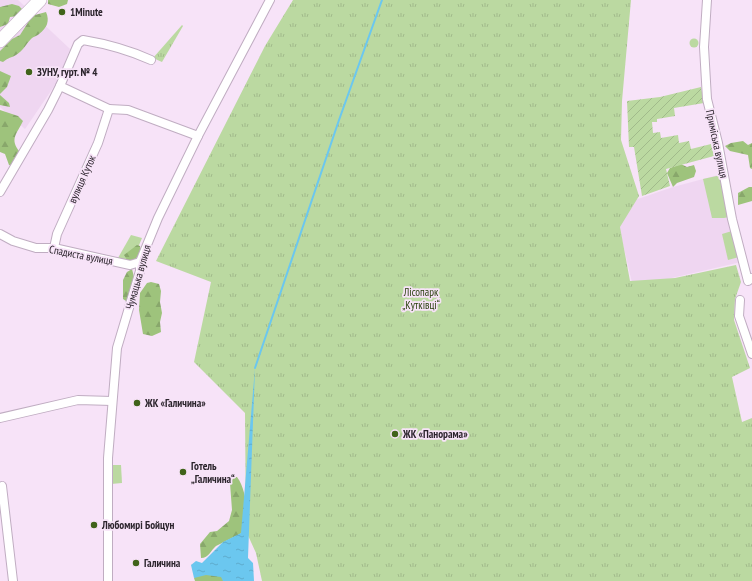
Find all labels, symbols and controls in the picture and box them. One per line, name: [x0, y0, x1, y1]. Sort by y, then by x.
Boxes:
place label: 1Minute: [70, 5, 103, 19]
marker: 1Minute: [57, 7, 67, 17]
place label: ЗУНУ, гурт. № 4: [37, 65, 98, 79]
marker: ЗУНУ, гурт. № 4: [24, 67, 34, 77]
street label: Приміська вулиця: [703, 109, 731, 179]
street label: вулиця Куток: [65, 152, 99, 205]
street label: Спадиста вулиця: [48, 242, 114, 268]
street label: Чумацька вулиця: [122, 243, 154, 311]
park label: Лісопарк „Кутківці“: [402, 285, 440, 312]
place label: ЖК «Галичина»: [144, 396, 206, 410]
marker: ЖК «Галичина»: [132, 398, 142, 408]
place label: ЖК «Панорама»: [402, 427, 468, 441]
marker: ЖК «Панорама»: [390, 429, 400, 439]
place label: Готель „Галичина“: [191, 459, 235, 486]
marker: Готель „Галичина“: [178, 467, 188, 477]
place label: Любомирі Бойцун: [101, 518, 174, 532]
marker: Любомирі Бойцун: [89, 520, 99, 530]
place label: Галичина: [144, 556, 181, 570]
marker: Галичина: [131, 558, 141, 568]

